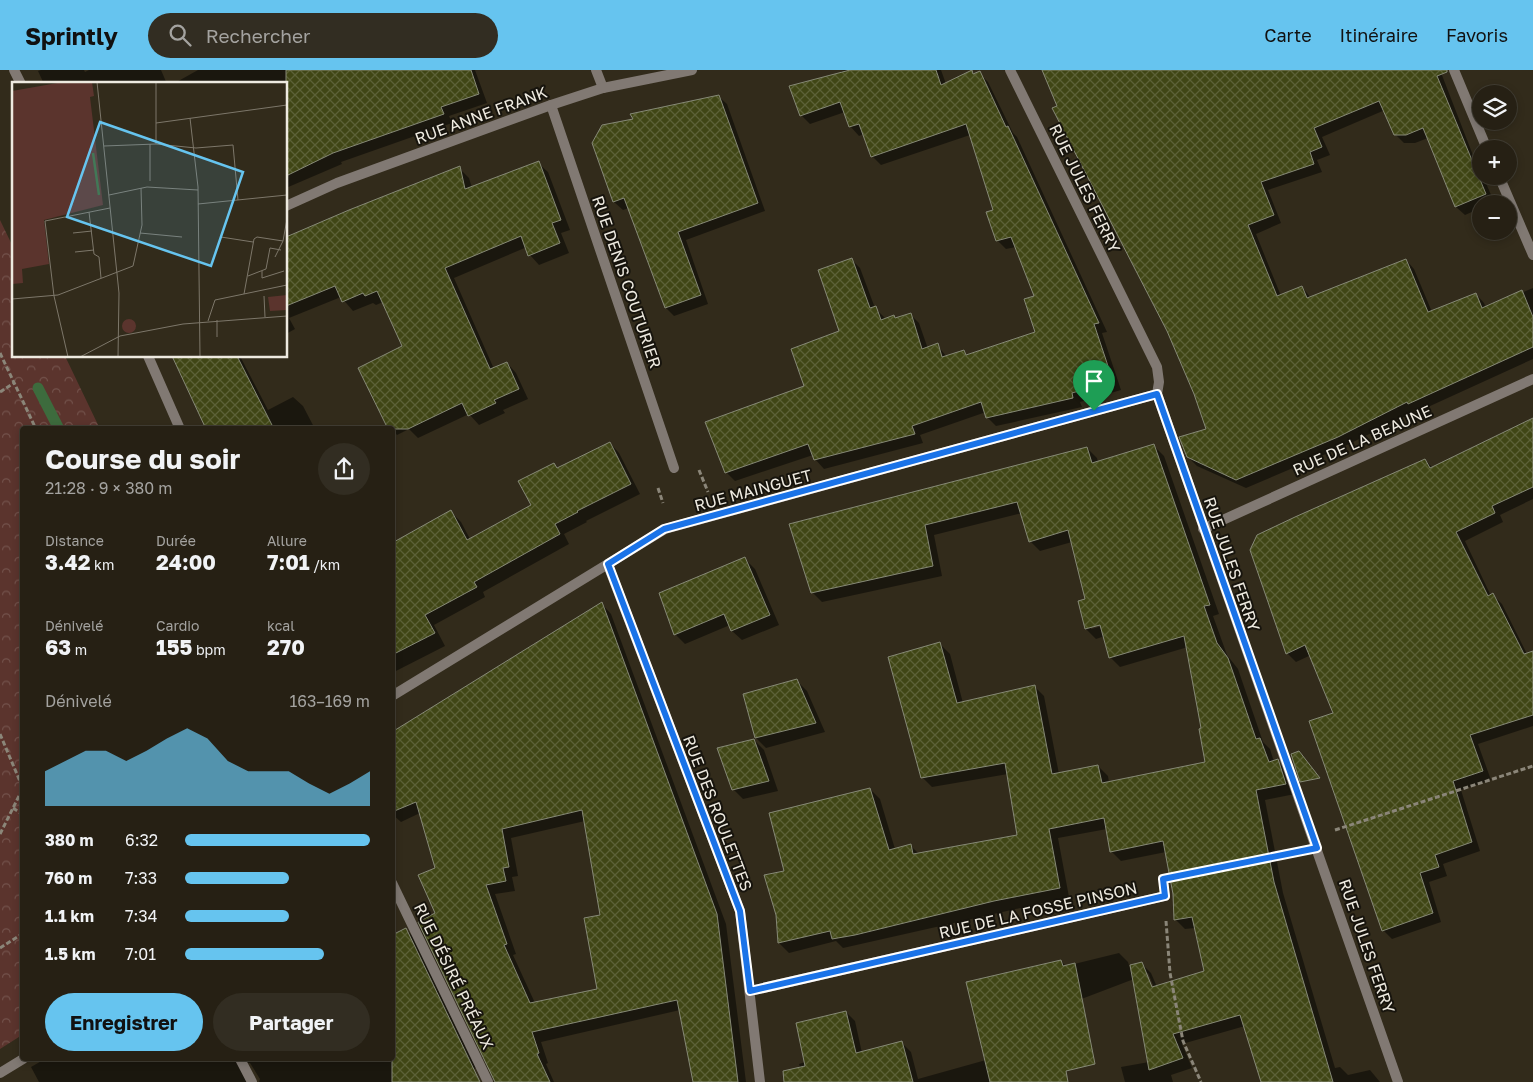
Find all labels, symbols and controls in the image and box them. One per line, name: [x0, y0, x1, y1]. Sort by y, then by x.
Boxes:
search box: [148, 13, 498, 58]
text: Sprintly: [25, 21, 118, 50]
icon: search: [166, 21, 194, 49]
text: Rechercher: [206, 24, 310, 47]
text: Carte: [1264, 24, 1312, 46]
text: Itinéraire: [1340, 24, 1418, 46]
text: Favoris: [1446, 24, 1508, 46]
inset map: [12, 82, 288, 358]
street label: RUE ANNE FRANK: [412, 82, 550, 148]
map controls: [1472, 85, 1517, 240]
button: layers: [1472, 85, 1517, 130]
street label: RUE JULES FERRY: [1045, 120, 1125, 256]
button: +: [1472, 140, 1517, 185]
street label: RUE DENIS COUTURIER: [588, 193, 666, 371]
button: −: [1472, 195, 1517, 240]
pin: [1073, 360, 1115, 411]
icon: arrive: [1080, 367, 1108, 395]
street label: RUE DE LA BEAUNE: [1290, 400, 1434, 480]
text: Course du soir: [45, 442, 240, 475]
button: share: [318, 443, 370, 495]
street label: RUE MAINGUET: [692, 465, 814, 515]
text: 21:28 · 9 × 380 m: [45, 478, 172, 498]
street label: RUE JULES FERRY: [1200, 494, 1265, 634]
text: Distance: [45, 532, 104, 549]
text: Durée: [156, 532, 196, 549]
text: Allure: [267, 532, 307, 549]
text: 3.42: [45, 549, 90, 575]
text: 24:00: [156, 549, 216, 575]
text: 7:01: [267, 549, 310, 575]
text: km: [90, 556, 114, 573]
text: /km: [310, 556, 340, 573]
text: Dénivelé: [45, 617, 103, 634]
text: Cardio: [156, 617, 200, 634]
text: kcal: [267, 617, 295, 634]
text: 63: [45, 634, 71, 660]
text: 155: [156, 634, 192, 660]
text: 270: [267, 634, 305, 660]
text: m: [71, 641, 87, 658]
text: bpm: [192, 641, 226, 658]
text: Dénivelé: [45, 691, 112, 711]
text: 163–169 m: [289, 691, 370, 711]
street label: RUE DES ROULETTES: [679, 732, 757, 894]
text: 380 m: [45, 830, 93, 850]
text: 6:32: [125, 830, 158, 850]
text: 760 m: [45, 868, 92, 888]
text: 7:33: [125, 868, 157, 888]
street label: RUE JULES FERRY: [1335, 876, 1400, 1016]
street label: RUE DE LA FOSSE PINSON: [937, 877, 1139, 943]
street label: RUE DÉSIRÉ PRÉAUX: [410, 899, 498, 1053]
text: 1.1 km: [45, 906, 94, 926]
text: 7:34: [125, 906, 157, 926]
text: 1.5 km: [45, 944, 95, 964]
text: 7:01: [125, 944, 156, 964]
button: Enregistrer: [45, 993, 203, 1051]
button: Partager: [213, 993, 370, 1051]

